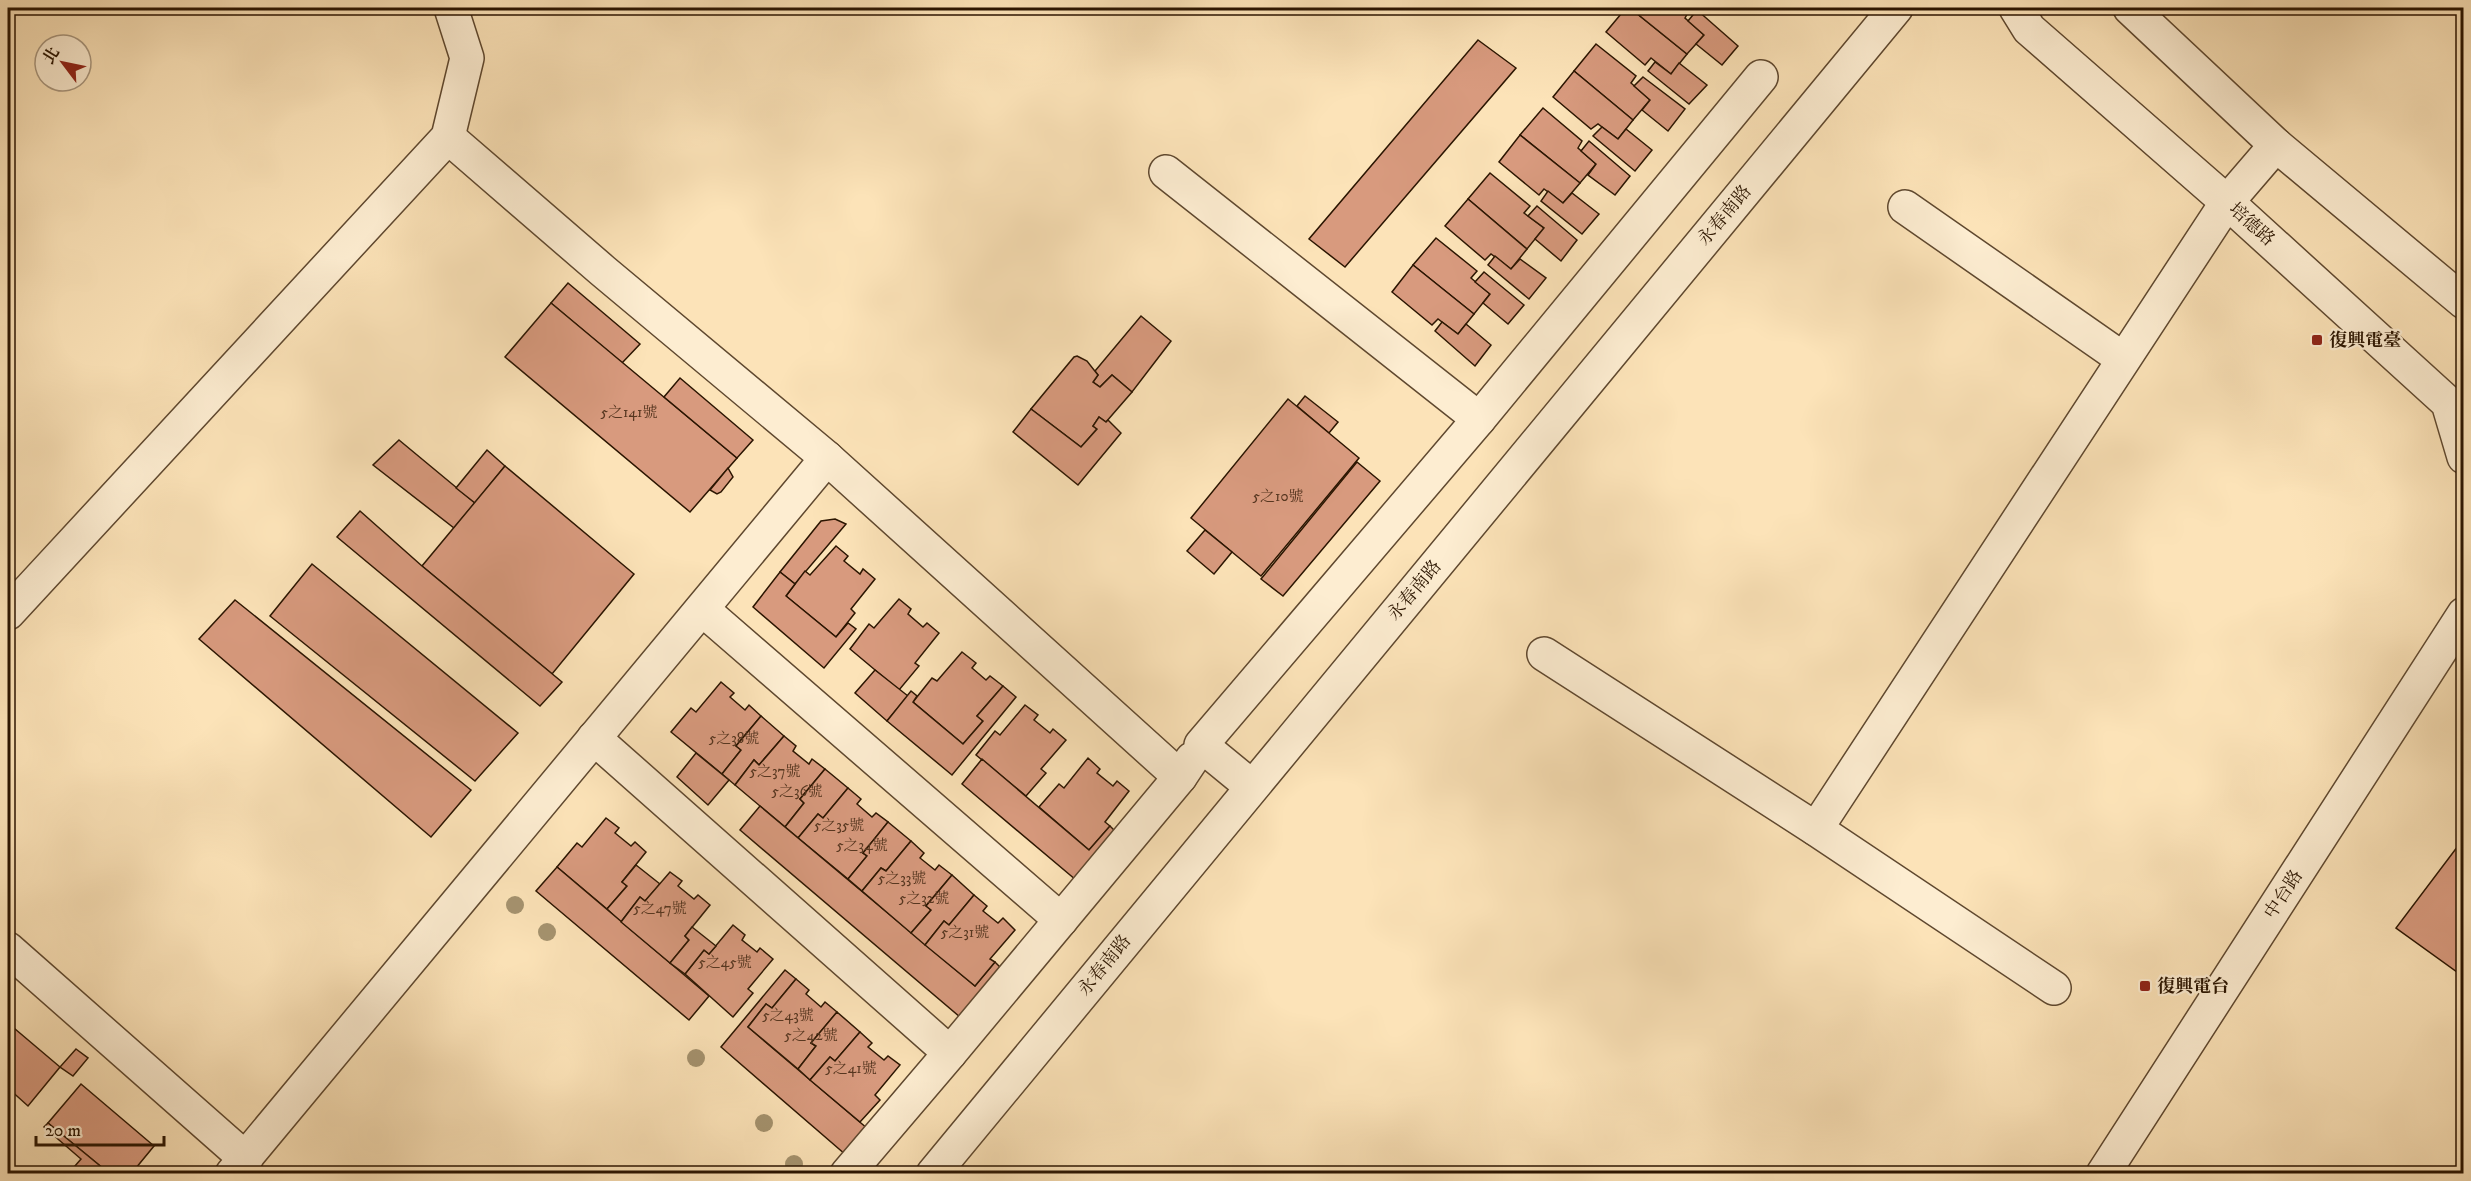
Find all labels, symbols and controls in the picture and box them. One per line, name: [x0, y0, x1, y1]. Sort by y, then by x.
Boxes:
north arrow: [33, 33, 93, 93]
text: 北: [38, 43, 64, 68]
street label: 永春南路: [1693, 181, 1756, 250]
street label: 培德路: [2224, 199, 2279, 251]
place label: 復興電臺: [2329, 330, 2401, 352]
marker: 復興電臺: [2310, 333, 2324, 347]
house number: 5之141號: [600, 403, 658, 422]
house number: 5之10號: [1253, 487, 1303, 506]
street label: 永春南路: [1383, 556, 1446, 625]
house number: 5之38號: [709, 729, 759, 748]
house number: 5之37號: [750, 762, 800, 781]
house number: 5之36號: [772, 782, 822, 801]
house number: 5之35號: [814, 816, 864, 835]
house number: 5之34號: [836, 836, 888, 855]
street label: 中台路: [2260, 866, 2308, 923]
house number: 5之33號: [878, 869, 926, 888]
house number: 5之32號: [899, 889, 949, 908]
house number: 5之47號: [633, 899, 687, 918]
house number: 5之31號: [941, 923, 989, 942]
street label: 永春南路: [1074, 931, 1136, 1001]
house number: 5之45號: [698, 953, 752, 972]
place label: 復興電台: [2157, 976, 2229, 998]
marker: 復興電台: [2138, 979, 2152, 993]
house number: 5之43號: [762, 1006, 814, 1025]
house number: 5之42號: [784, 1026, 838, 1045]
house number: 5之41號: [825, 1059, 877, 1078]
scale bar: [36, 1109, 164, 1147]
text: 20 m: [45, 1120, 81, 1142]

